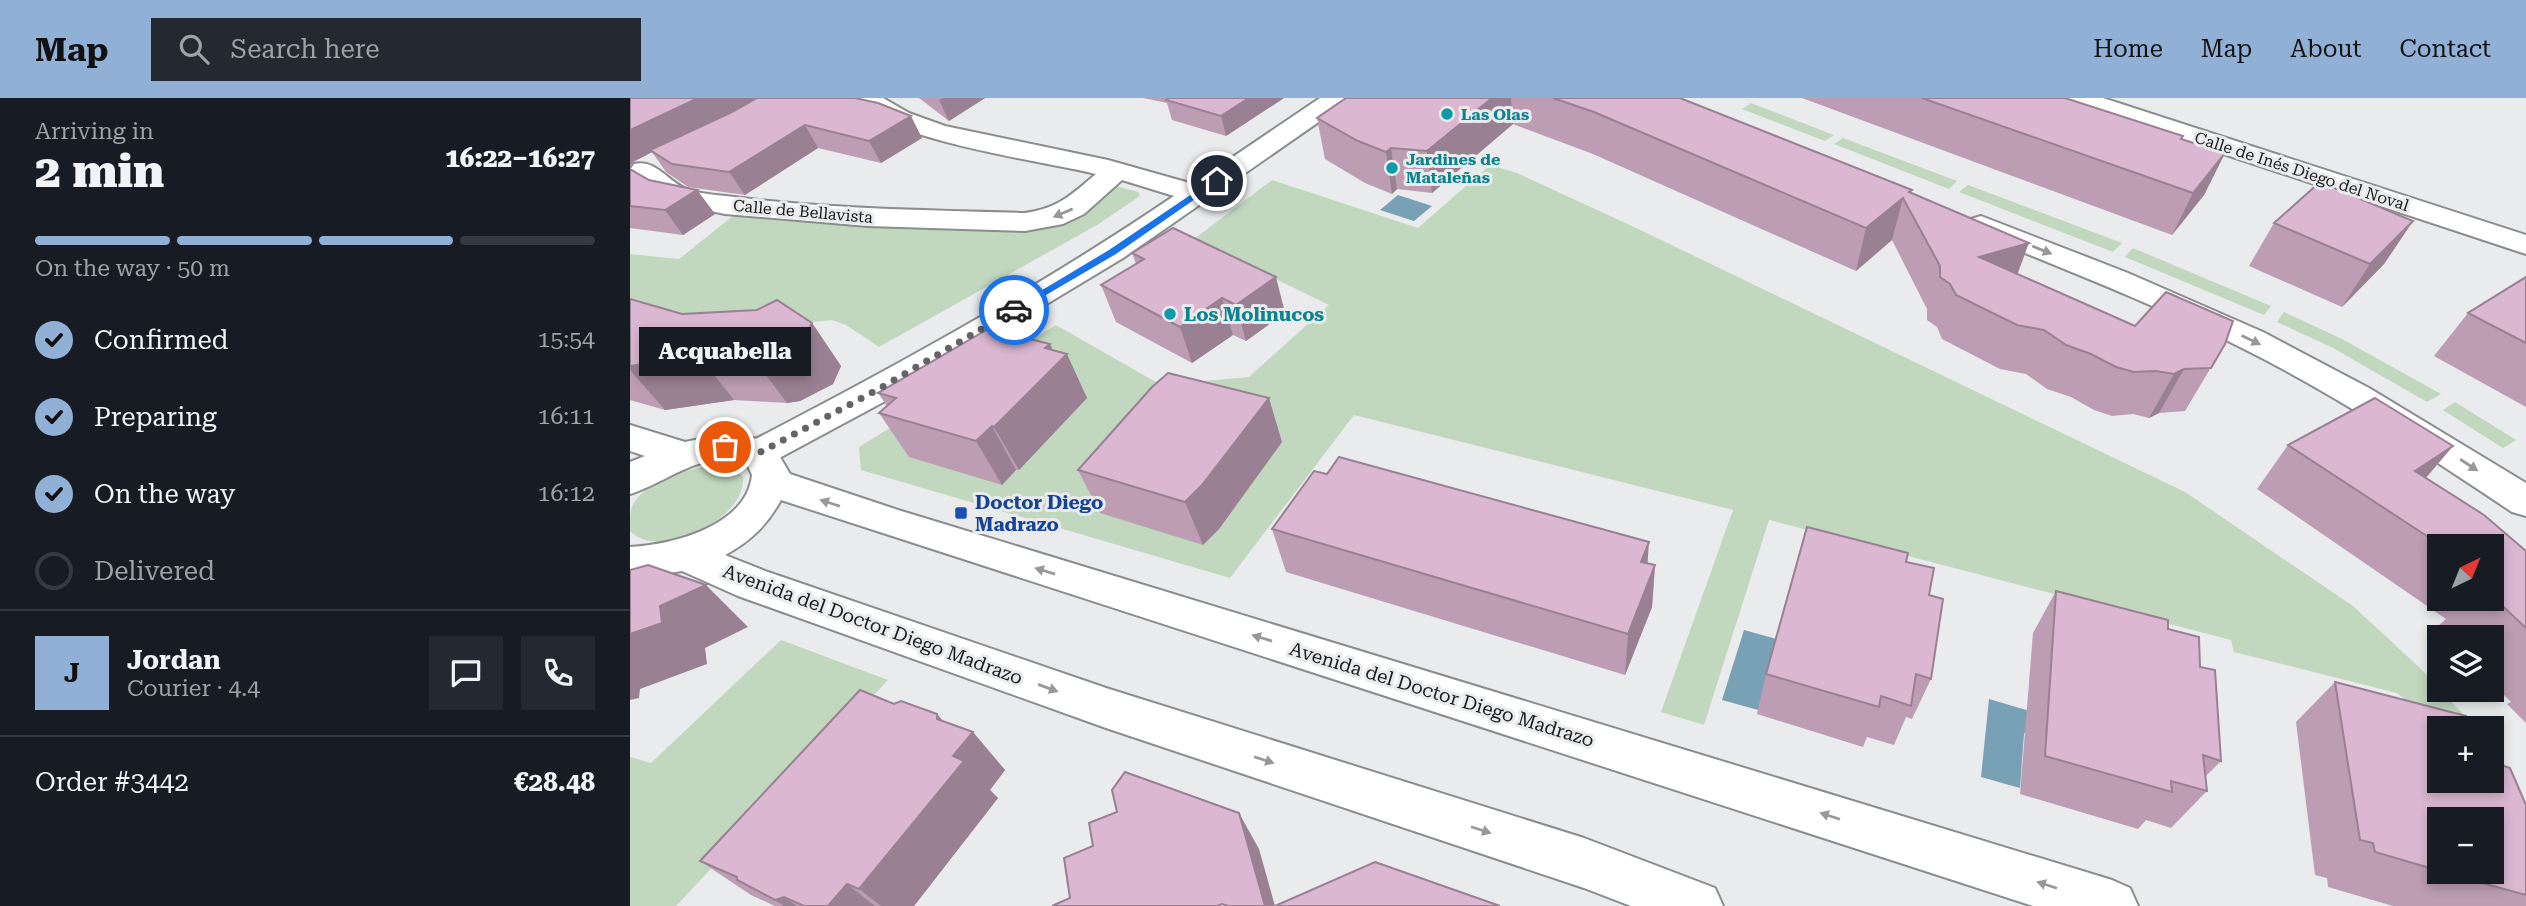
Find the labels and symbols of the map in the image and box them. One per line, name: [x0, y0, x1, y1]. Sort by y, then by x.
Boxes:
place label: Las Olas: [1461, 105, 1529, 124]
marker: Las Olas: [1439, 106, 1455, 122]
street label: Calle de Inés Diego del Noval: [2192, 128, 2411, 215]
place label: Jardines de Mataleñas: [1406, 150, 1500, 187]
pin: [1187, 151, 1247, 211]
marker: Jardines de Mataleñas: [1384, 160, 1400, 176]
street label: Calle de Bellavista: [732, 196, 874, 227]
one-way arrow: [1052, 208, 1073, 219]
one-way arrow: [2031, 244, 2052, 255]
courier: [979, 275, 1049, 345]
place label: Los Molinucos: [1184, 303, 1324, 326]
marker: Los Molinucos: [1162, 306, 1178, 322]
callout: Acquabella: [639, 328, 811, 377]
one-way arrow: [2241, 334, 2261, 345]
pin: [695, 417, 755, 477]
one-way arrow: [2460, 458, 2478, 472]
place label: Doctor Diego Madrazo: [975, 491, 1103, 536]
one-way arrow: [819, 497, 840, 508]
marker: Doctor Diego Madrazo: [953, 505, 969, 521]
north arrow: [2427, 534, 2504, 611]
street label: Avenida del Doctor Diego Madrazo: [720, 559, 1026, 690]
one-way arrow: [1035, 565, 1056, 575]
one-way arrow: [1252, 633, 1273, 643]
street label: Avenida del Doctor Diego Madrazo: [1287, 637, 1597, 752]
one-way arrow: [1038, 683, 1059, 694]
one-way arrow: [1254, 755, 1275, 765]
one-way arrow: [1820, 811, 1841, 821]
one-way arrow: [1470, 825, 1491, 836]
one-way arrow: [2036, 880, 2057, 890]

